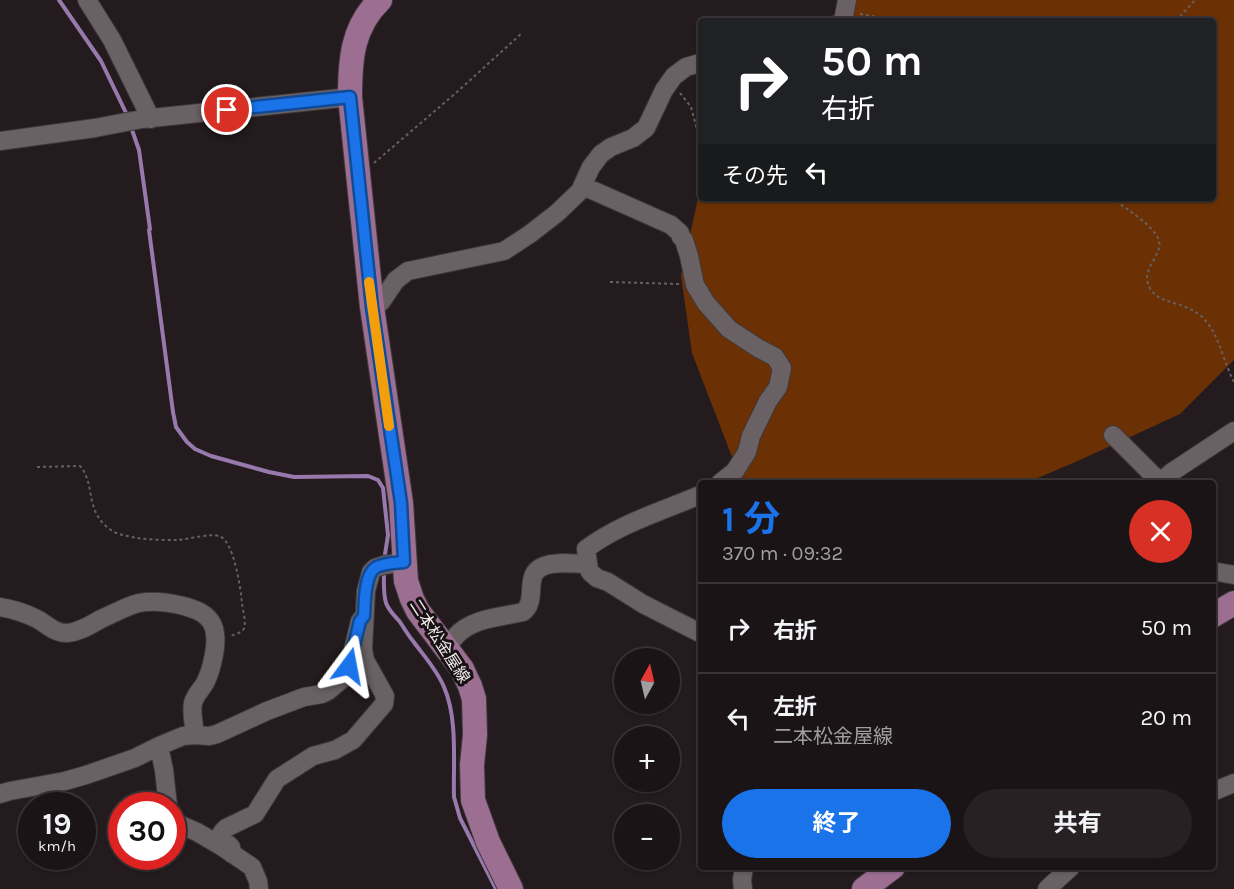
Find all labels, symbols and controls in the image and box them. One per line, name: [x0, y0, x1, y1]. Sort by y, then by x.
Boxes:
text: 50 m: [821, 36, 923, 86]
icon: right: [722, 42, 800, 120]
pin: [201, 84, 252, 135]
icon: arrive: [210, 93, 243, 126]
text: 右折: [821, 93, 875, 125]
icon: left: [800, 156, 833, 189]
text: その先: [722, 163, 788, 189]
text: 1 分: [722, 498, 780, 540]
button: close: [1129, 500, 1192, 563]
text: 370 m · 09:32: [722, 542, 843, 565]
street label: 二本松金屋線: [406, 596, 474, 686]
icon: right: [722, 612, 755, 645]
text: 50 m: [1141, 615, 1192, 641]
text: 右折: [773, 618, 817, 644]
position arrow: [317, 634, 381, 698]
north arrow: [614, 648, 680, 714]
map controls: [614, 648, 680, 870]
text: 左折: [773, 694, 817, 720]
icon: left: [722, 702, 755, 735]
text: 20 m: [1140, 705, 1192, 731]
text: 二本松金屋線: [773, 725, 893, 748]
button: +: [614, 726, 680, 792]
button: 終了: [722, 789, 951, 858]
button: 共有: [963, 789, 1192, 858]
speed limit sign: 30: [108, 792, 186, 870]
button: −: [614, 804, 680, 870]
text: 19: [42, 806, 71, 842]
text: km/h: [38, 837, 76, 855]

